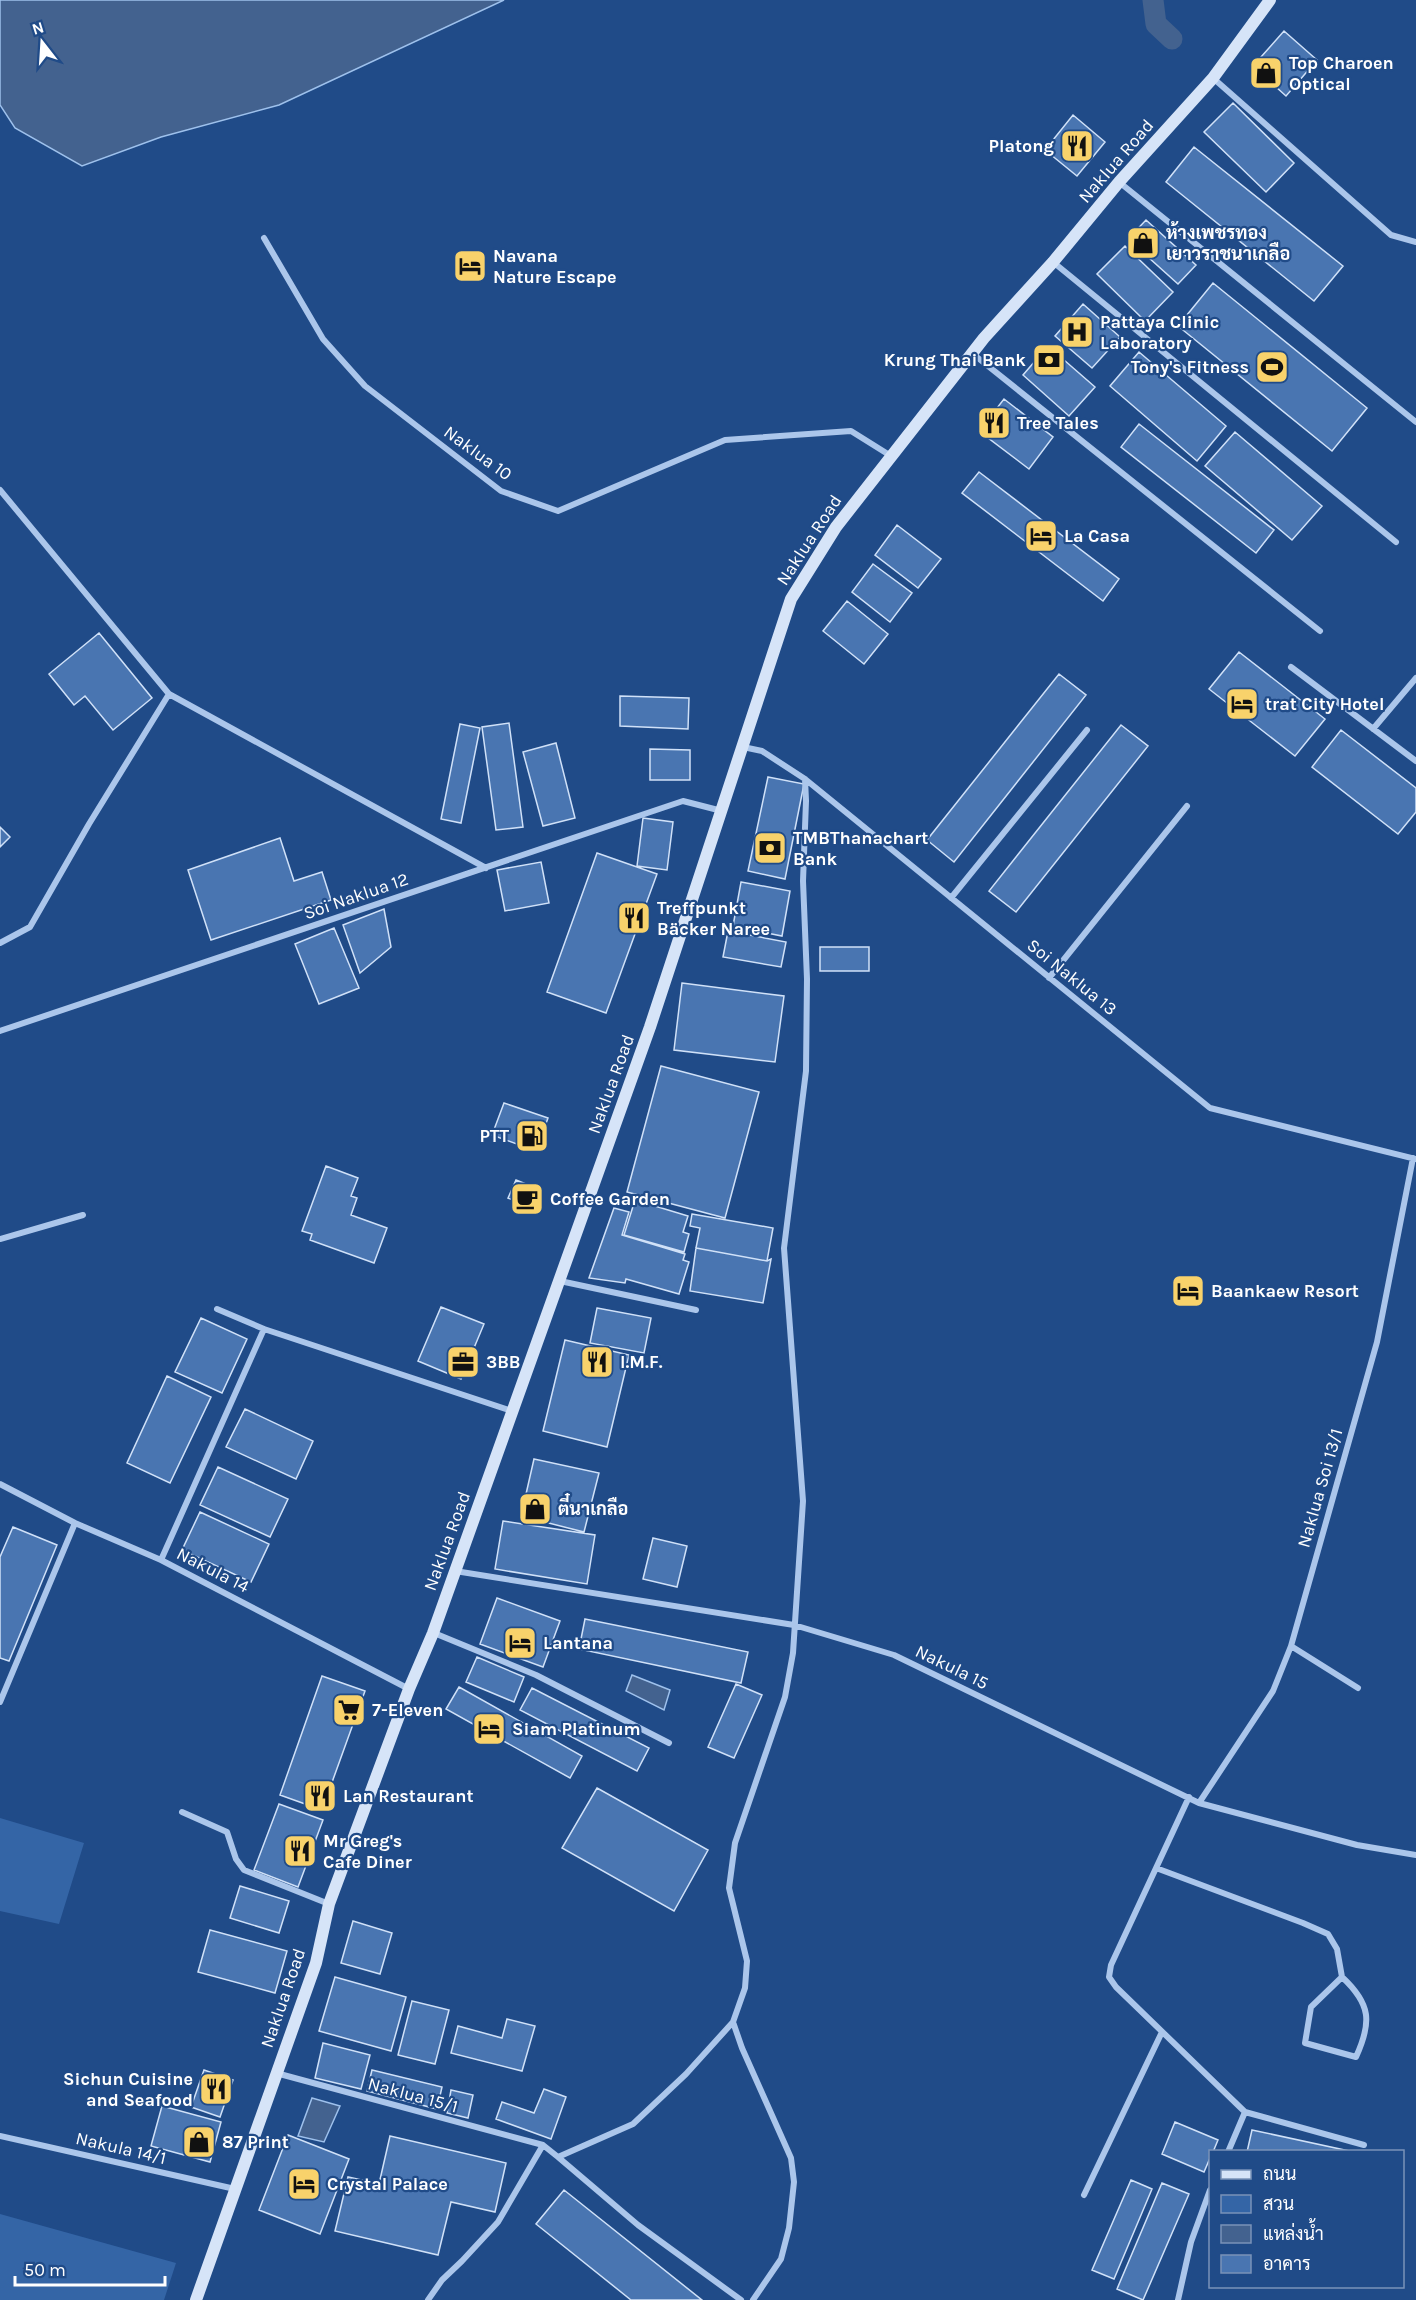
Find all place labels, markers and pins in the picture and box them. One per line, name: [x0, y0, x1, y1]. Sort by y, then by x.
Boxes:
place label: Top Charoen Optical: [1289, 52, 1394, 95]
shop icon: Top Charoen Optical: [1248, 55, 1284, 91]
restaurant icon: Platong: [1059, 128, 1095, 164]
place label: Platong: [989, 135, 1055, 157]
place label: ห้างเพชรทอง เยาวราชนาเกลือ: [1166, 221, 1290, 265]
shop icon: ห้างเพชรทอง เยาวราชนาเกลือ: [1125, 225, 1161, 261]
place label: Navana Nature Escape: [493, 245, 617, 288]
hotel icon: Navana Nature Escape: [452, 248, 488, 284]
place label: Pattaya Clinic Laboratory: [1100, 311, 1219, 354]
hospital icon: Pattaya Clinic Laboratory: [1059, 314, 1095, 350]
bank icon: Krung Thai Bank: [1031, 342, 1067, 378]
place label: Krung Thai Bank: [884, 349, 1026, 371]
sports icon: Tony's Fitness: [1254, 349, 1290, 385]
place label: Tony's Fitness: [1131, 356, 1249, 378]
restaurant icon: Tree Tales: [976, 405, 1012, 441]
place label: Tree Tales: [1017, 412, 1099, 434]
hotel icon: La Casa: [1023, 518, 1059, 554]
place label: La Casa: [1064, 525, 1130, 547]
hotel icon: trat City Hotel: [1224, 686, 1260, 722]
place label: trat City Hotel: [1265, 693, 1384, 715]
place label: TMBThanachart Bank: [793, 827, 928, 870]
bank icon: TMBThanachart Bank: [752, 830, 788, 866]
place label: Treffpunkt Bäcker Naree: [657, 897, 770, 940]
restaurant icon: Treffpunkt Bäcker Naree: [616, 900, 652, 936]
fuel station icon: PTT: [514, 1118, 550, 1154]
place label: PTT: [479, 1125, 509, 1147]
cafe icon: Coffee Garden: [509, 1181, 545, 1217]
place label: Coffee Garden: [550, 1188, 670, 1210]
hotel icon: Baankaew Resort: [1170, 1273, 1206, 1309]
place label: Baankaew Resort: [1211, 1280, 1359, 1302]
office icon: 3BB: [445, 1344, 481, 1380]
restaurant icon: I.M.F.: [579, 1344, 615, 1380]
place label: 3BB: [486, 1351, 521, 1373]
place label: I.M.F.: [620, 1351, 663, 1373]
shop icon: ตี๋นาเกลือ: [517, 1491, 553, 1527]
place label: ตี๋นาเกลือ: [558, 1493, 628, 1520]
hotel icon: Lantana: [502, 1625, 538, 1661]
place label: Lantana: [543, 1632, 613, 1654]
supermarket icon: 7-Eleven: [331, 1692, 367, 1728]
place label: 7-Eleven: [372, 1699, 443, 1721]
hotel icon: Siam Platinum: [471, 1711, 507, 1747]
place label: Siam Platinum: [512, 1718, 641, 1740]
restaurant icon: Lan Restaurant: [302, 1778, 338, 1814]
place label: Lan Restaurant: [343, 1785, 474, 1807]
place label: Mr Greg's Cafe Diner: [323, 1830, 412, 1873]
restaurant icon: Mr Greg's Cafe Diner: [282, 1833, 318, 1869]
place label: Sichun Cuisine and Seafood: [63, 2068, 193, 2111]
restaurant icon: Sichun Cuisine and Seafood: [198, 2071, 234, 2107]
shop icon: 87 Print: [181, 2124, 217, 2160]
place label: 87 Print: [222, 2131, 289, 2153]
hotel icon: Crystal Palace: [286, 2166, 322, 2202]
place label: Crystal Palace: [327, 2173, 448, 2195]

